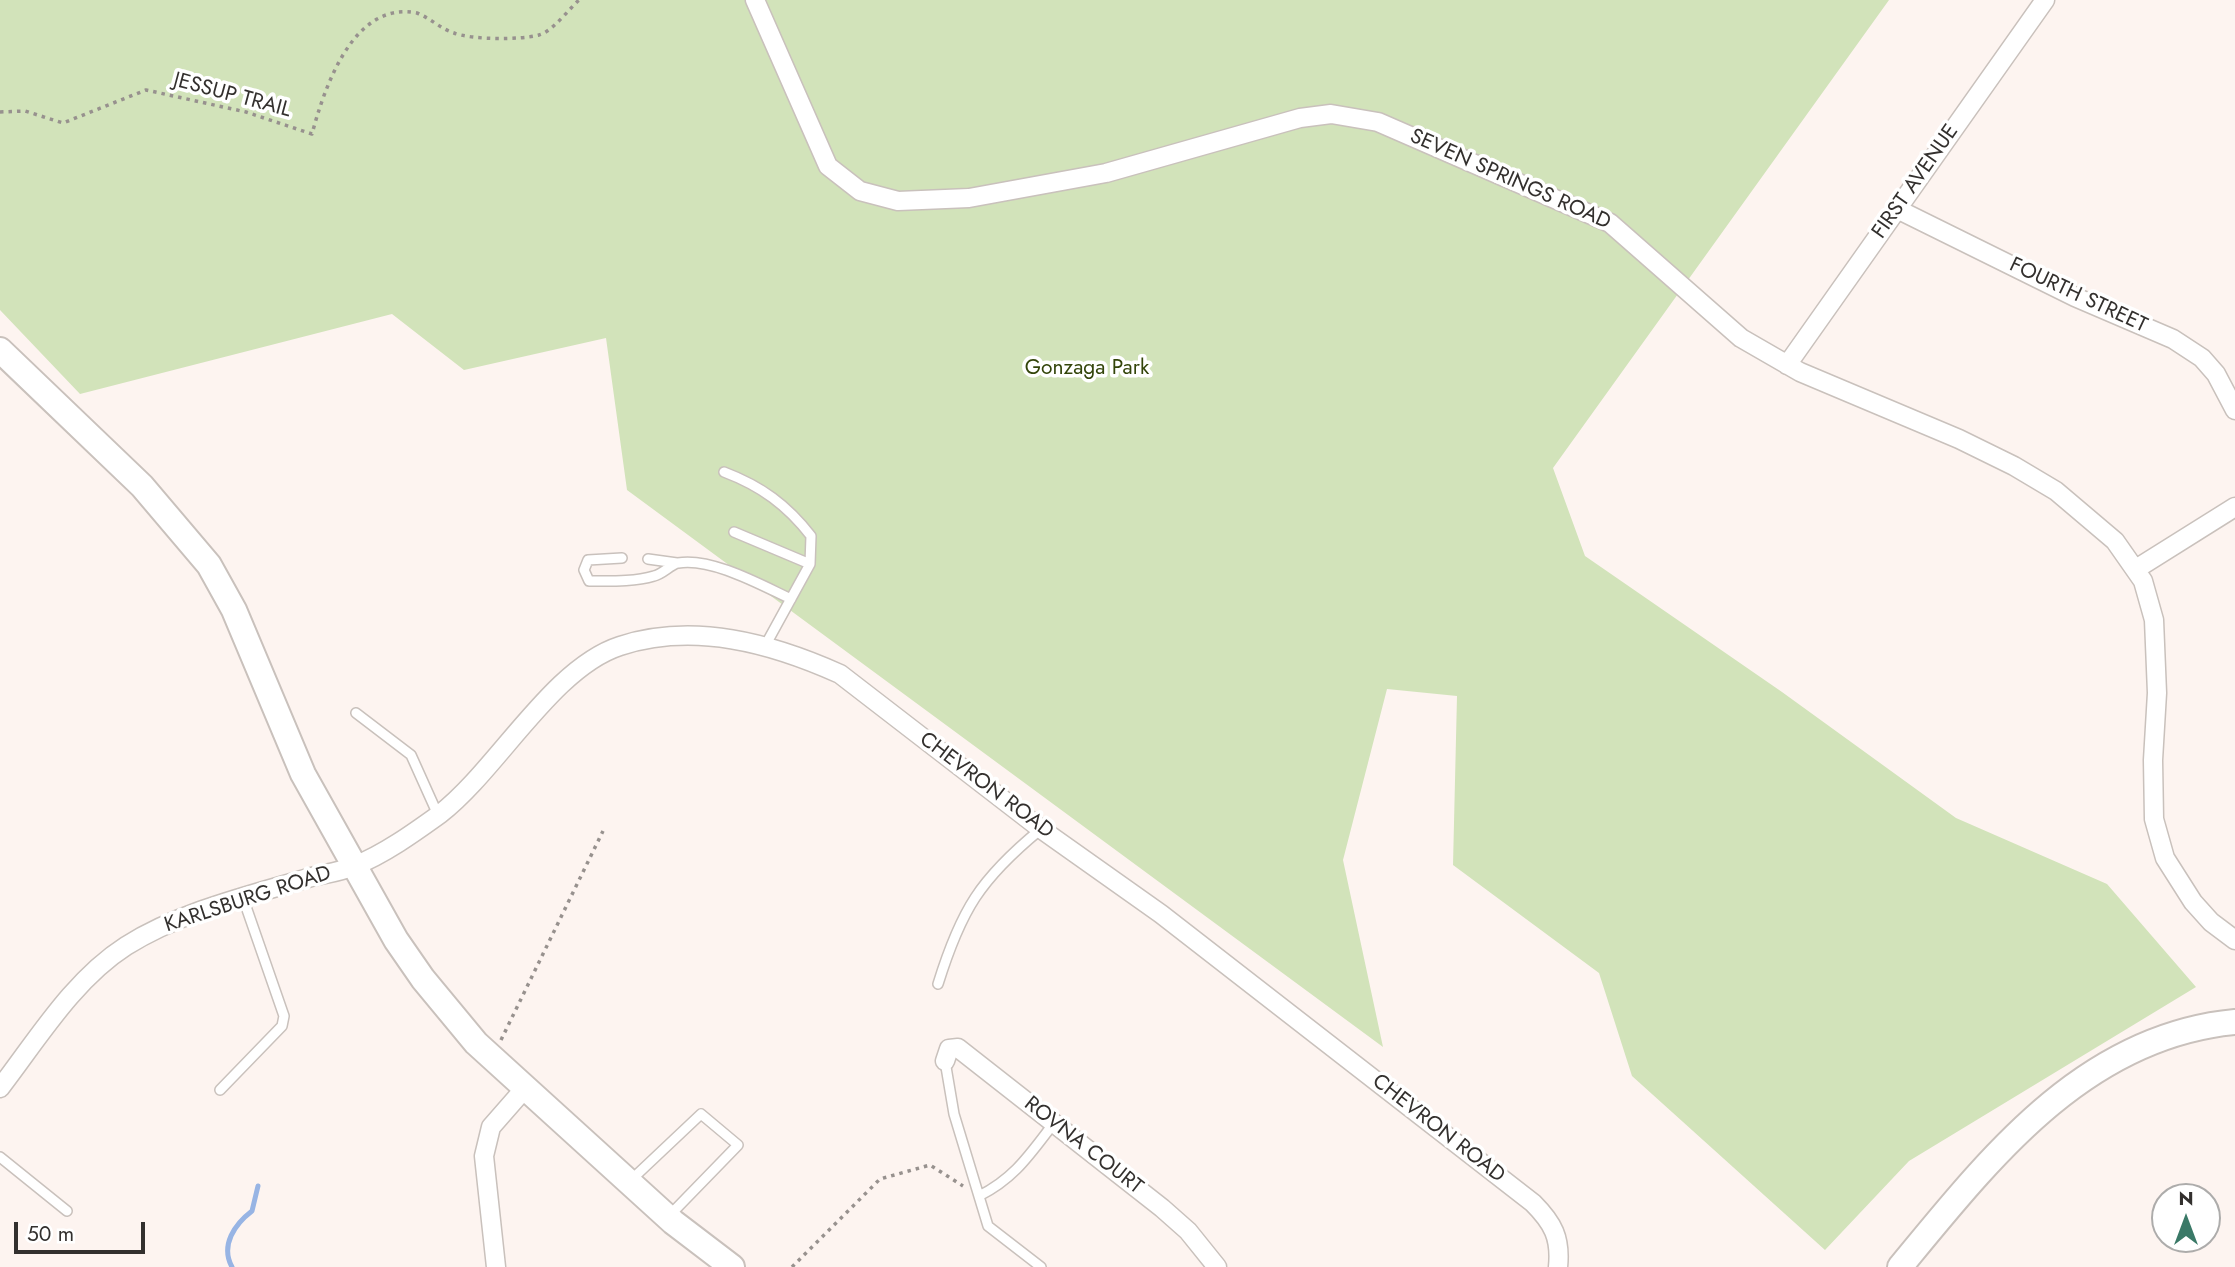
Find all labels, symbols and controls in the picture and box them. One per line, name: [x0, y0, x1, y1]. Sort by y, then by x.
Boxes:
street label: JESSUP TRAIL: [171, 68, 293, 124]
street label: FIRST AVENUE: [1868, 120, 1964, 244]
street label: SEVEN SPRINGS ROAD: [1406, 124, 1614, 236]
street label: FOURTH STREET: [2005, 253, 2151, 339]
park label: Gonzaga Park: [1025, 356, 1149, 382]
street label: CHEVRON ROAD: [914, 727, 1058, 845]
street label: KARLSBURG ROAD: [162, 861, 334, 939]
street label: CHEVRON ROAD: [1367, 1069, 1509, 1189]
street label: ROVNA COURT: [1019, 1092, 1147, 1200]
north arrow: [2151, 1183, 2221, 1253]
text: N: [2178, 1185, 2194, 1212]
scale bar: [18, 1208, 149, 1252]
text: 50 m: [27, 1219, 74, 1249]

